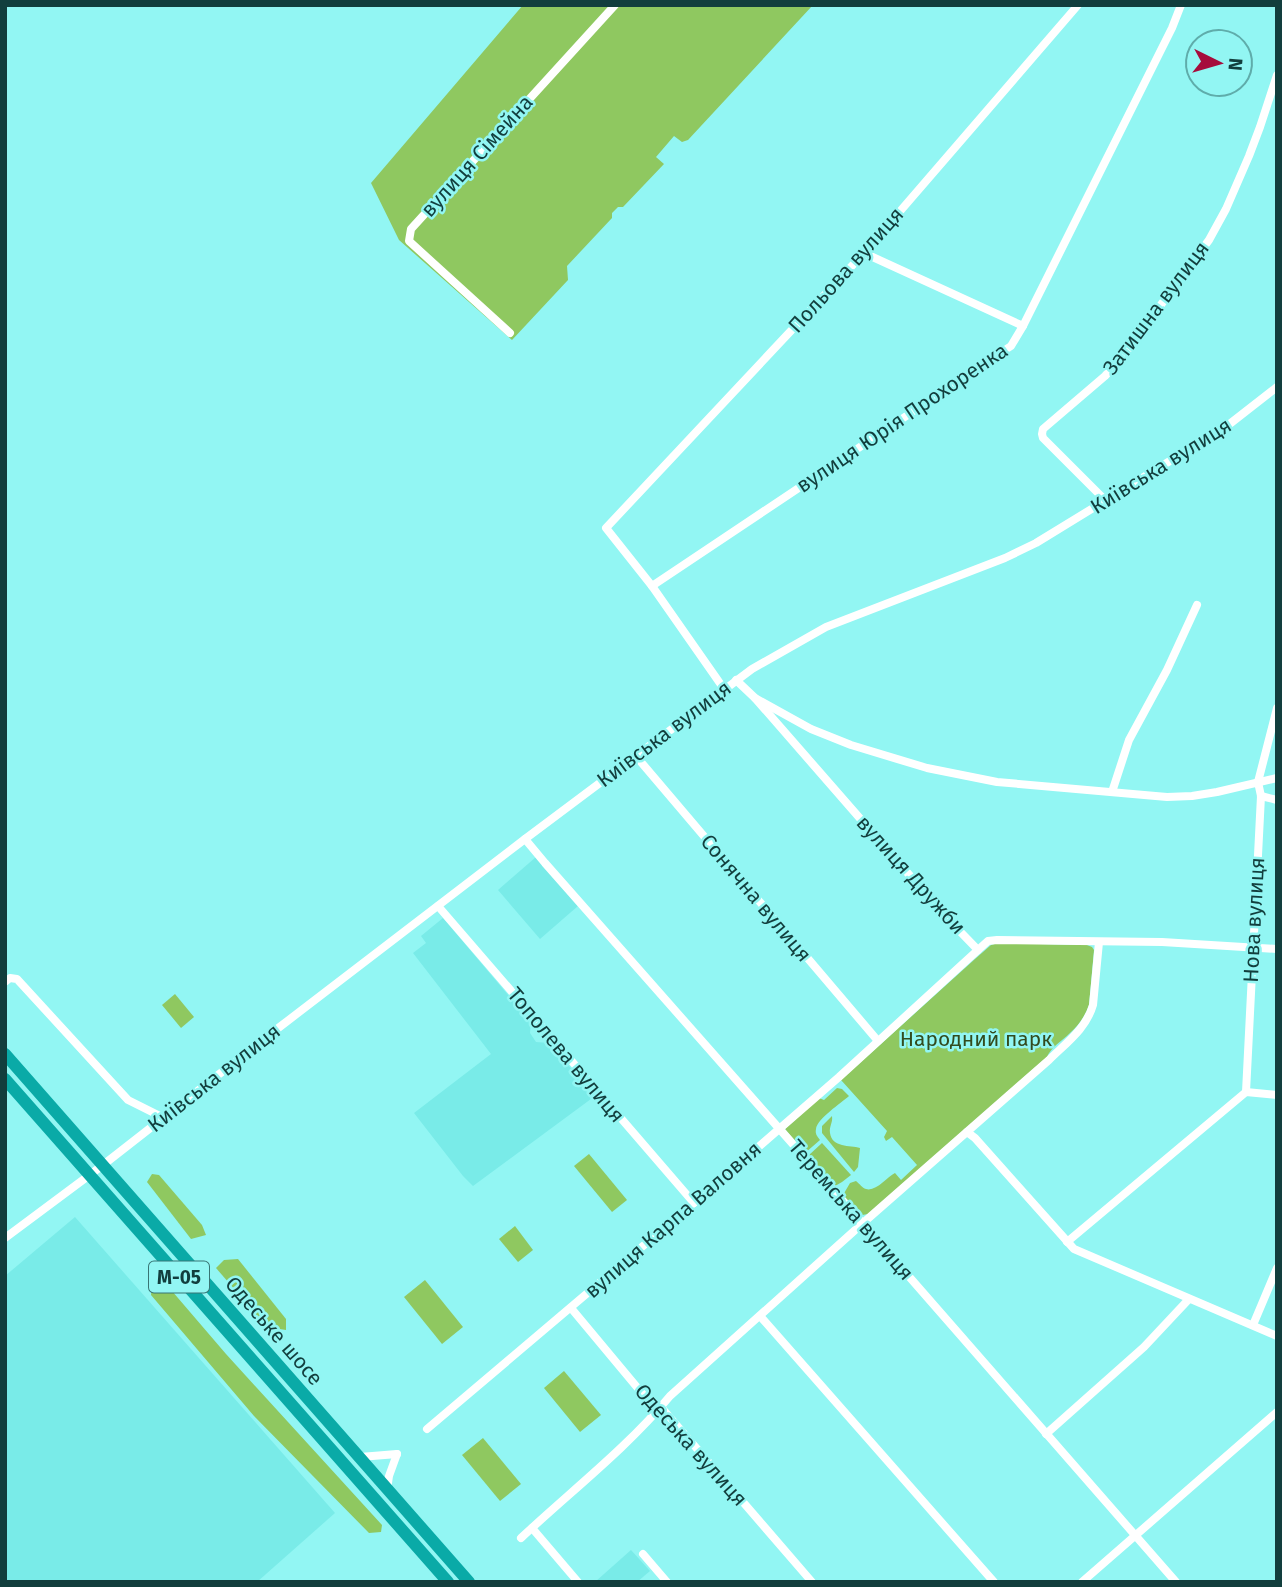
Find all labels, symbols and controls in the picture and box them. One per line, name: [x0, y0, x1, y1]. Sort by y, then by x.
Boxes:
north arrow: [1184, 28, 1254, 98]
text: N: [1223, 57, 1247, 72]
street label: вулиця Сімейна: [415, 90, 539, 222]
street label: Польова вулиця: [783, 202, 909, 338]
street label: Затишна вулиця: [1097, 236, 1215, 380]
street label: вулиця Юрія Прохоренка: [791, 337, 1013, 499]
street label: Київська вулиця: [1086, 412, 1236, 520]
street label: Київська вулиця: [592, 675, 736, 793]
street label: вулиця Дружби: [851, 810, 971, 940]
street label: Сонячна вулиця: [695, 829, 817, 967]
street label: Нова вулиця: [1238, 857, 1270, 983]
street label: Тополева вулиця: [502, 982, 630, 1128]
street label: Київська вулиця: [142, 1018, 286, 1138]
park label: Народний парк: [900, 1026, 1052, 1052]
street label: Теремська вулиця: [783, 1134, 919, 1286]
street label: вулиця Карпа Валовня: [579, 1136, 767, 1304]
road number: М-05: [149, 1261, 209, 1292]
street label: Одеське шосе: [220, 1271, 328, 1391]
street label: Одеська вулиця: [629, 1378, 753, 1512]

